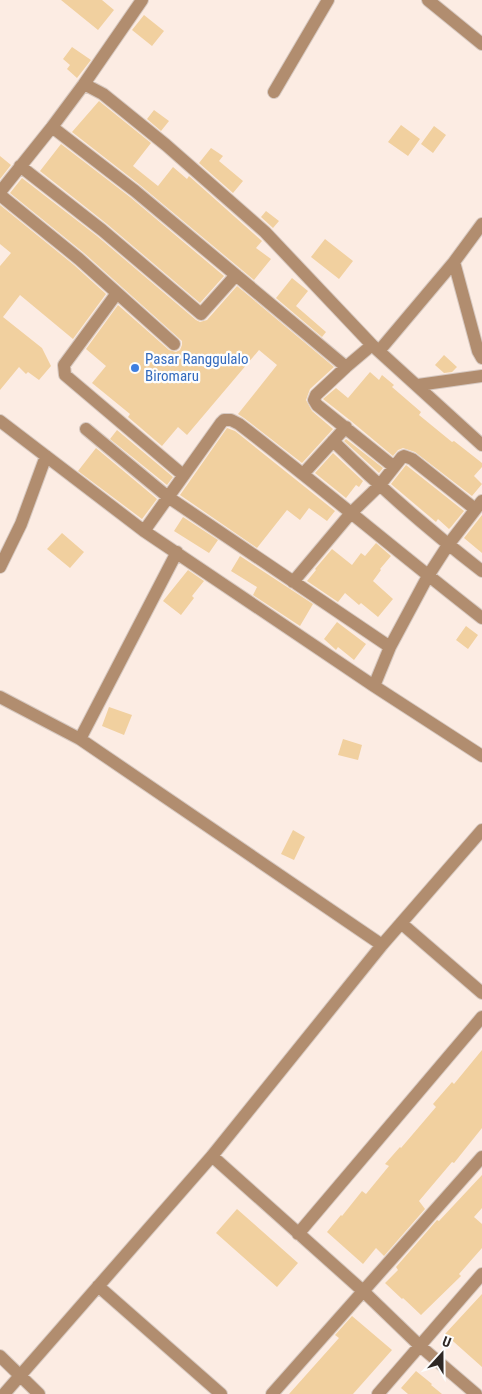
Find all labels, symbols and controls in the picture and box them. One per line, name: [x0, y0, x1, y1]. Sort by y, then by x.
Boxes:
place label: Pasar Ranggulalo Biromaru: [145, 350, 249, 385]
marker: Pasar Ranggulalo Biromaru: [129, 362, 141, 374]
north arrow: [417, 1329, 467, 1379]
text: U: [440, 1333, 453, 1351]

